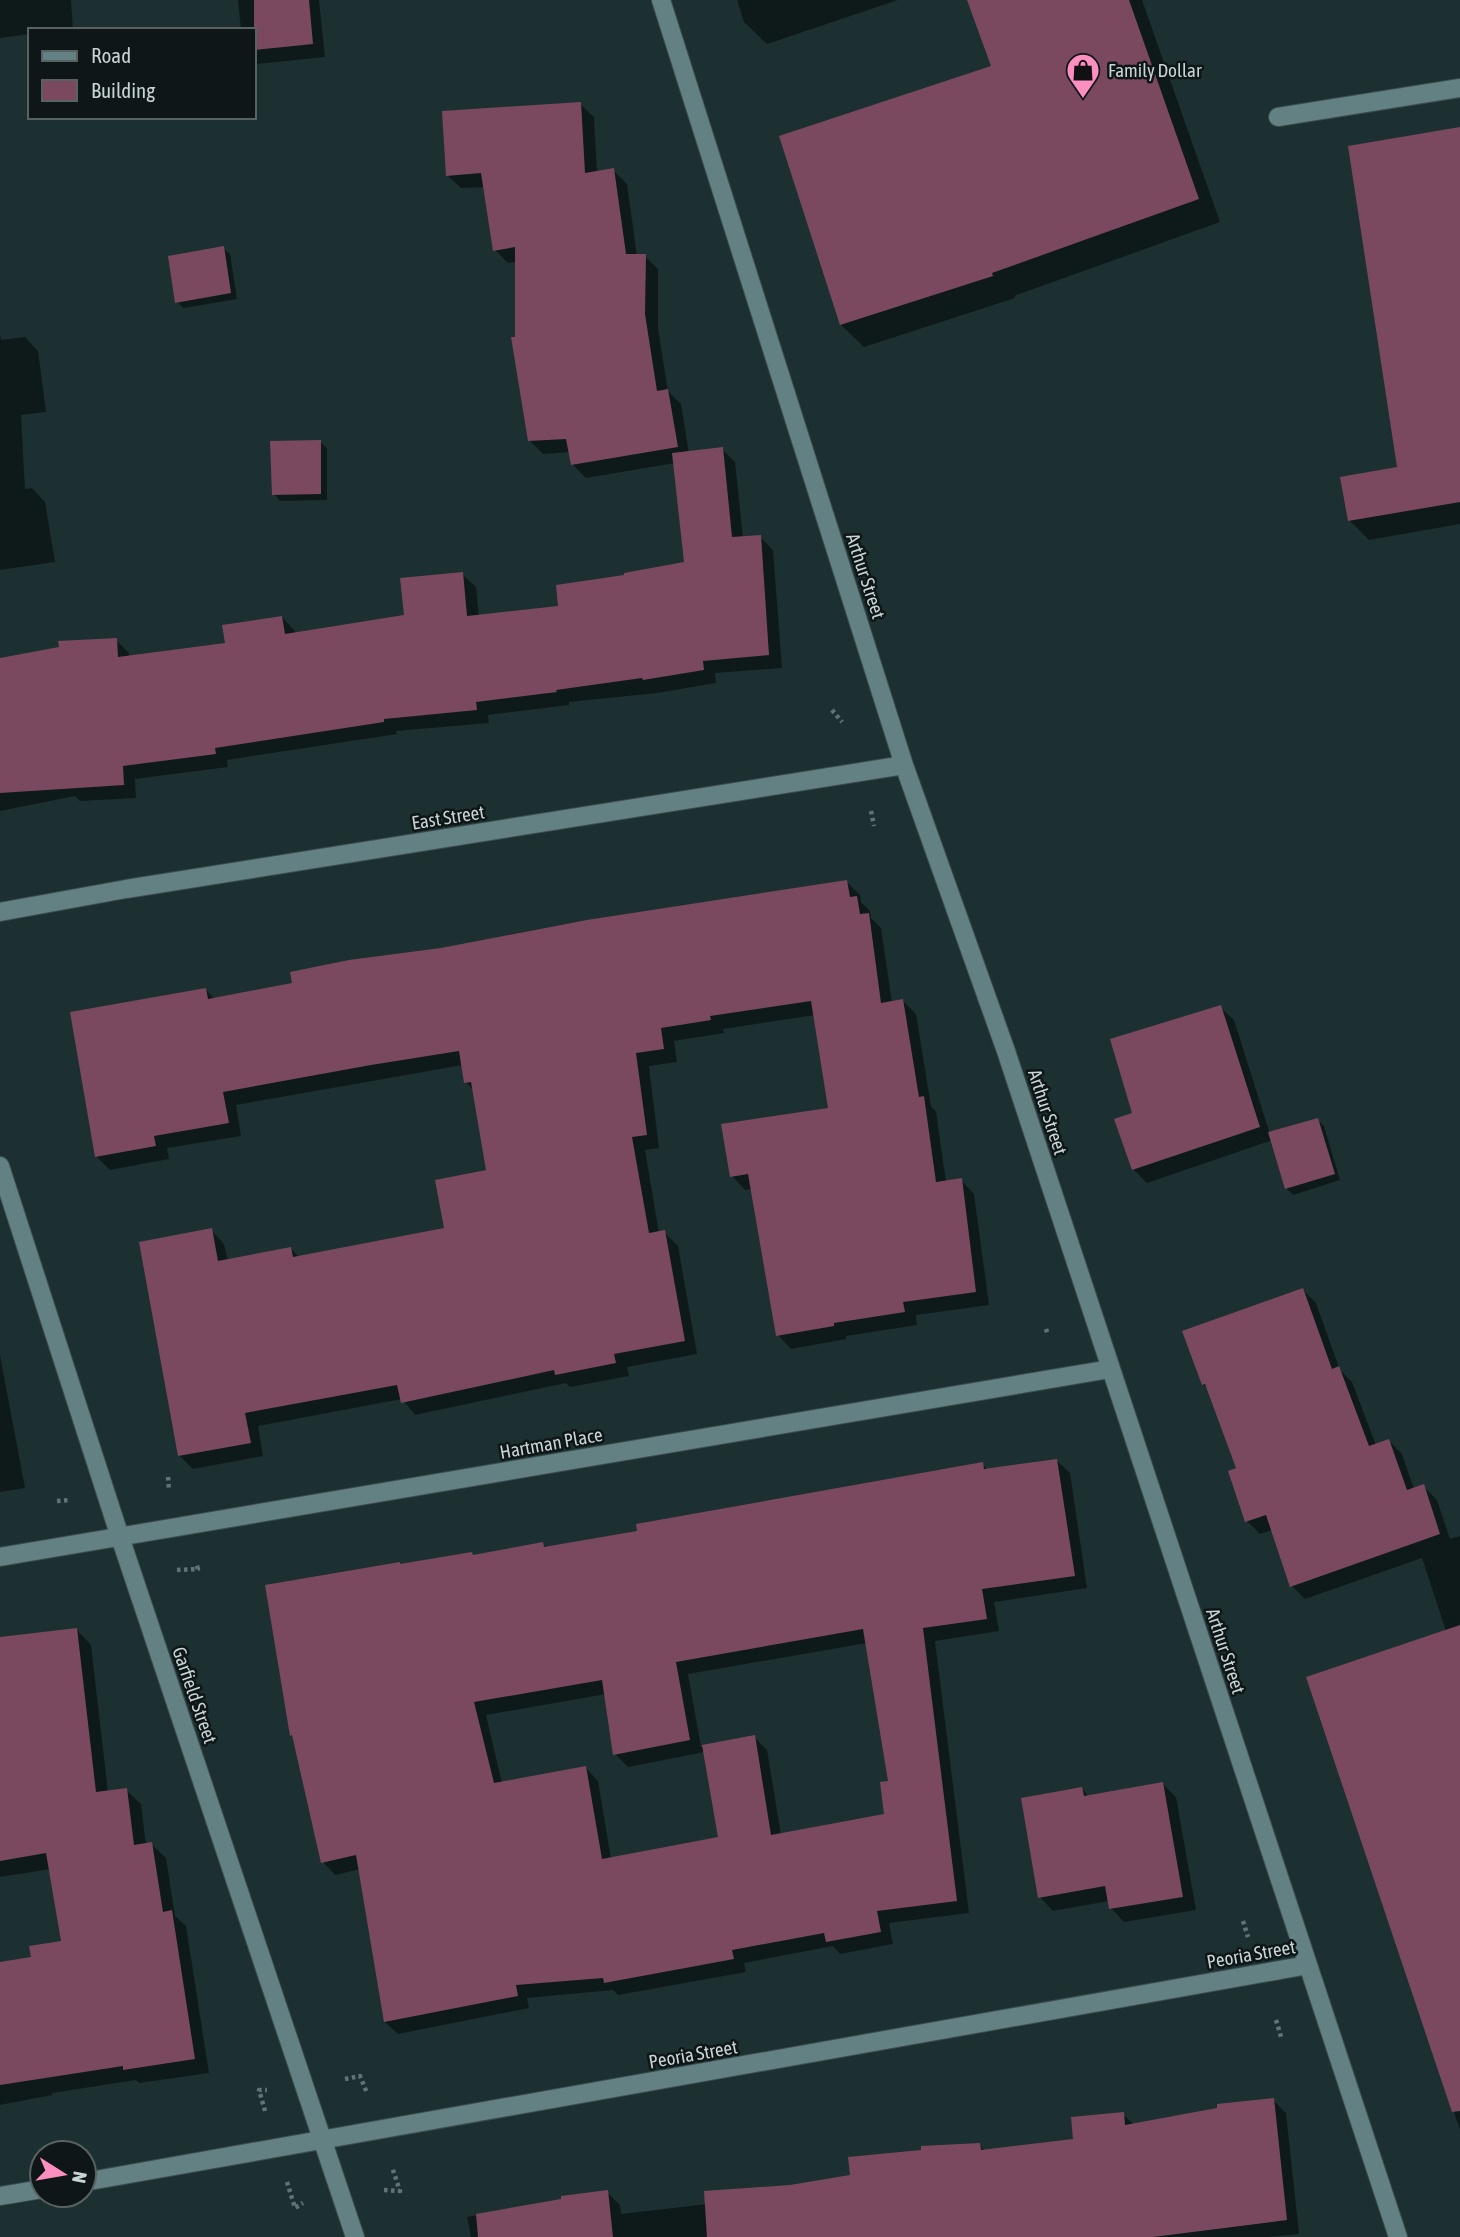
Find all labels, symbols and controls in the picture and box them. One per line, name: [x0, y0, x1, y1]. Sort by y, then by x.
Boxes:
legend: [28, 28, 256, 119]
text: Road: [91, 43, 131, 67]
shop icon: Family Dollar: [1064, 51, 1102, 100]
place label: Family Dollar: [1108, 59, 1202, 81]
text: Building: [91, 78, 155, 102]
street label: Arthur Street: [842, 531, 890, 621]
street label: East Street: [410, 800, 486, 834]
street label: Arthur Street: [1024, 1067, 1072, 1157]
street label: Hartman Place: [498, 1423, 604, 1463]
street label: Arthur Street: [1202, 1606, 1250, 1696]
street label: Garfield Street: [168, 1644, 222, 1746]
street label: Peoria Street: [1205, 1935, 1297, 1973]
street label: Peoria Street: [647, 2035, 739, 2073]
north arrow: [28, 2139, 98, 2209]
text: N: [68, 2170, 92, 2185]

